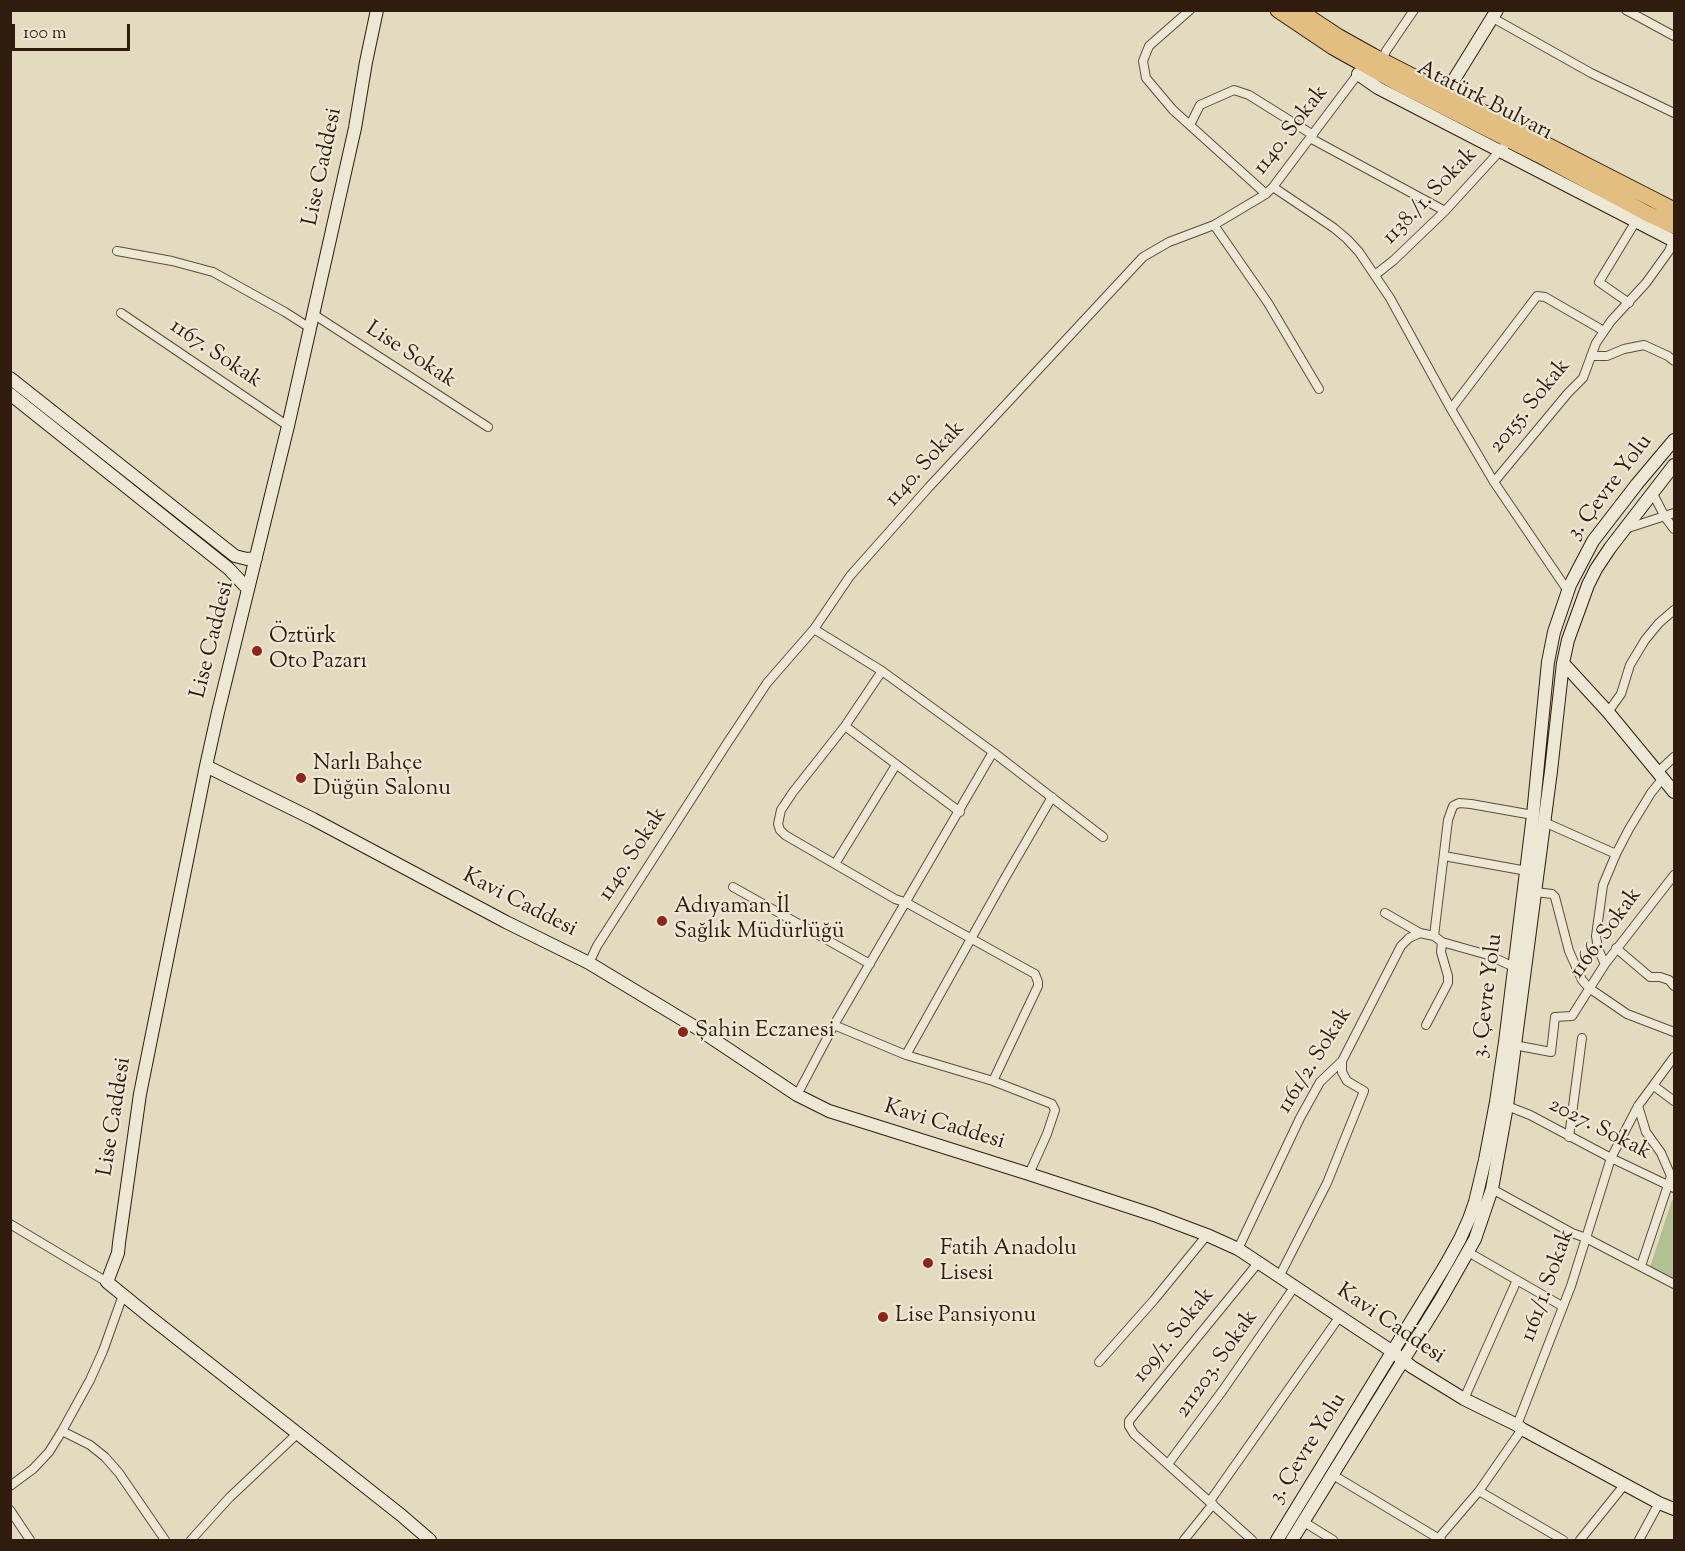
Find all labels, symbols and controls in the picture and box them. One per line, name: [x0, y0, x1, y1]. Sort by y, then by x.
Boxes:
scale bar: [15, 12, 134, 50]
text: 100 m: [23, 21, 67, 47]
street label: Atatürk Bulvarı: [1412, 57, 1556, 147]
street label: 1140. Sokak: [1249, 81, 1335, 181]
street label: Lise Caddesi: [299, 106, 349, 228]
street label: 1138./1. Sokak: [1378, 143, 1484, 251]
street label: 1167. Sokak: [164, 315, 266, 395]
street label: Lise Sokak: [360, 317, 460, 395]
street label: 20155. Sokak: [1485, 354, 1577, 460]
street label: 1140. Sokak: [881, 417, 971, 513]
street label: 3. Çevre Yolu: [1563, 430, 1659, 546]
street label: Lise Caddesi: [187, 579, 241, 701]
place label: Öztürk Oto Pazarı: [269, 625, 367, 676]
marker: Öztürk Oto Pazarı: [250, 644, 264, 658]
place label: Narlı Bahçe Düğün Salonu: [313, 752, 451, 804]
marker: Narlı Bahçe Düğün Salonu: [294, 771, 308, 785]
street label: 1140. Sokak: [594, 803, 674, 907]
street label: Kavi Caddesi: [457, 864, 581, 944]
street label: 1166. Sokak: [1565, 883, 1649, 985]
place label: Adıyaman İl Sağlık Müdürlüğü: [674, 895, 844, 946]
marker: Adıyaman İl Sağlık Müdürlüğü: [655, 914, 669, 928]
street label: 3. Çevre Yolu: [1468, 932, 1510, 1060]
street label: 1161/2. Sokak: [1273, 1003, 1359, 1119]
place label: Şahin Eczanesi: [695, 1019, 835, 1045]
marker: Şahin Eczanesi: [676, 1025, 690, 1039]
street label: Lise Caddesi: [94, 1056, 138, 1178]
street label: 2027. Sokak: [1543, 1093, 1655, 1167]
street label: Kavi Caddesi: [880, 1095, 1008, 1157]
street label: 1161/1. Sokak: [1516, 1226, 1582, 1346]
place label: Fatih Anadolu Lisesi: [940, 1237, 1077, 1288]
marker: Fatih Anadolu Lisesi: [921, 1256, 935, 1270]
street label: Kavi Caddesi: [1331, 1279, 1449, 1371]
street label: 109/1. Sokak: [1129, 1283, 1221, 1389]
place label: Lise Pansiyonu: [895, 1304, 1036, 1330]
street label: 211203. Sokak: [1171, 1306, 1265, 1424]
marker: Lise Pansiyonu: [876, 1310, 890, 1324]
street label: 3. Çevre Yolu: [1265, 1389, 1353, 1509]

